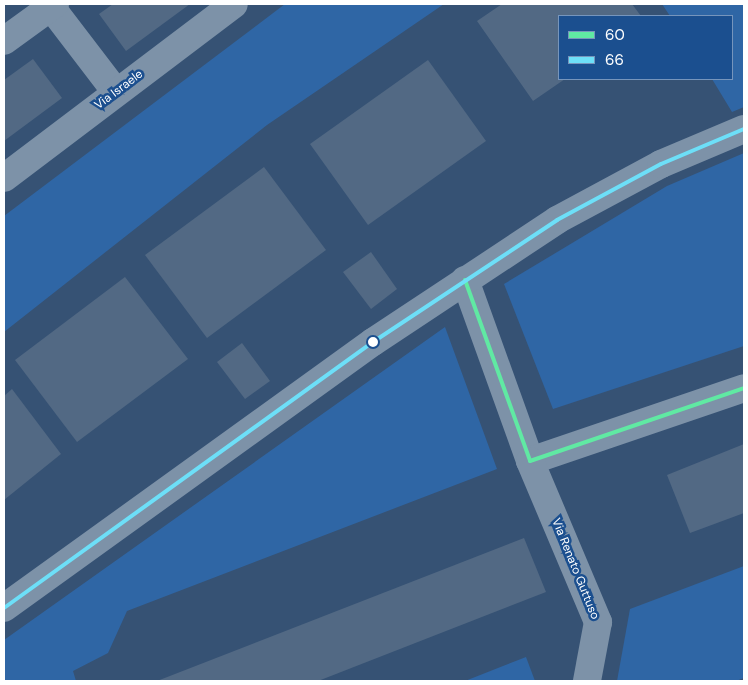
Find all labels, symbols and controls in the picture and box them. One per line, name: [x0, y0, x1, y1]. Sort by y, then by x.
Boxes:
legend: [558, 15, 733, 80]
text: 60: [605, 25, 625, 45]
text: 66: [605, 50, 624, 70]
street label: Via Israele: [92, 67, 146, 113]
unlabelled marker: [368, 337, 378, 347]
street label: Via Renato Guttuso: [548, 516, 602, 622]

